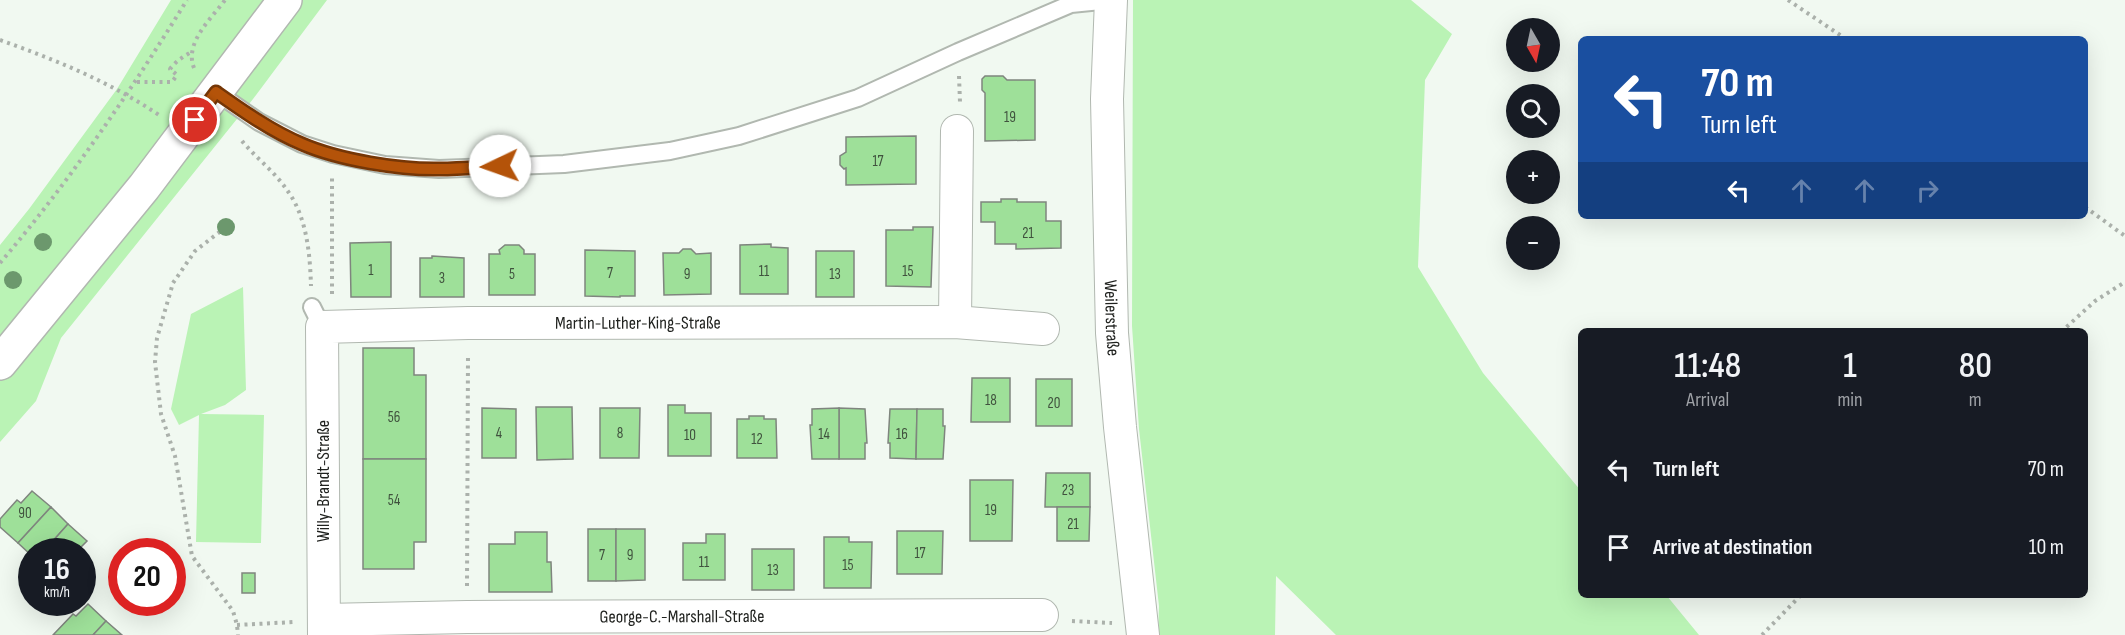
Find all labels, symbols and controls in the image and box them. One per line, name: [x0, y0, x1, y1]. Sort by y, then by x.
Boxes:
north arrow: [1506, 18, 1560, 72]
map controls: [1506, 18, 1560, 270]
text: 70 m: [1701, 58, 1774, 109]
icon: left: [1602, 60, 1680, 138]
button: search: [1506, 84, 1560, 138]
pin: [169, 94, 220, 145]
icon: arrive: [178, 103, 211, 136]
house number: 19: [1004, 108, 1016, 127]
text: Turn left: [1701, 109, 1777, 141]
position arrow: [468, 134, 532, 198]
button: +: [1506, 150, 1560, 204]
house number: 17: [872, 152, 884, 171]
icon: left: [1722, 174, 1755, 207]
icon: ahead: [1785, 174, 1818, 207]
icon: ahead: [1848, 174, 1881, 207]
icon: right: [1911, 174, 1944, 207]
button: −: [1506, 216, 1560, 270]
house number: 21: [1022, 224, 1034, 243]
house number: 1: [368, 261, 374, 280]
house number: 11: [759, 262, 770, 281]
house number: 15: [902, 262, 914, 281]
house number: 7: [607, 264, 613, 283]
house number: 5: [509, 265, 515, 284]
house number: 9: [684, 265, 690, 284]
house number: 13: [829, 265, 841, 284]
house number: 3: [439, 269, 445, 288]
street label: Weilerstraße: [1100, 280, 1124, 357]
street label: Martin-Luther-King-Straße: [555, 312, 721, 334]
text: 11:48: [1674, 345, 1741, 388]
text: 1: [1843, 345, 1857, 388]
text: 80: [1959, 345, 1992, 388]
text: Arrival: [1686, 388, 1729, 412]
text: min: [1837, 388, 1863, 412]
text: m: [1969, 388, 1982, 412]
house number: 18: [985, 391, 997, 410]
house number: 20: [1048, 394, 1060, 413]
house number: 56: [388, 408, 400, 427]
street label: Willy-Brandt-Straße: [313, 420, 334, 542]
house number: 4: [496, 424, 502, 443]
house number: 8: [617, 424, 623, 443]
house number: 14: [818, 425, 830, 444]
house number: 16: [896, 425, 908, 444]
house number: 10: [684, 426, 696, 445]
house number: 12: [751, 430, 763, 449]
icon: left: [1602, 453, 1635, 486]
text: Turn left: [1653, 456, 1719, 483]
text: 70 m: [2028, 456, 2064, 483]
house number: 23: [1062, 481, 1074, 500]
house number: 54: [388, 491, 400, 510]
house number: 19: [985, 501, 997, 520]
house number: 90: [18, 504, 32, 523]
house number: 21: [1067, 515, 1079, 534]
icon: arrive: [1602, 531, 1635, 564]
text: Arrive at destination: [1653, 534, 1812, 561]
text: 10 m: [2029, 534, 2064, 561]
speed limit sign: 20: [108, 538, 186, 616]
house number: 17: [914, 544, 926, 563]
house number: 7: [599, 546, 605, 565]
house number: 9: [627, 546, 633, 565]
text: 16: [44, 552, 70, 588]
house number: 11: [699, 553, 710, 572]
house number: 15: [842, 556, 854, 575]
house number: 13: [767, 561, 779, 580]
text: km/h: [44, 583, 70, 602]
street label: George-C.-Marshall-Straße: [599, 606, 764, 628]

